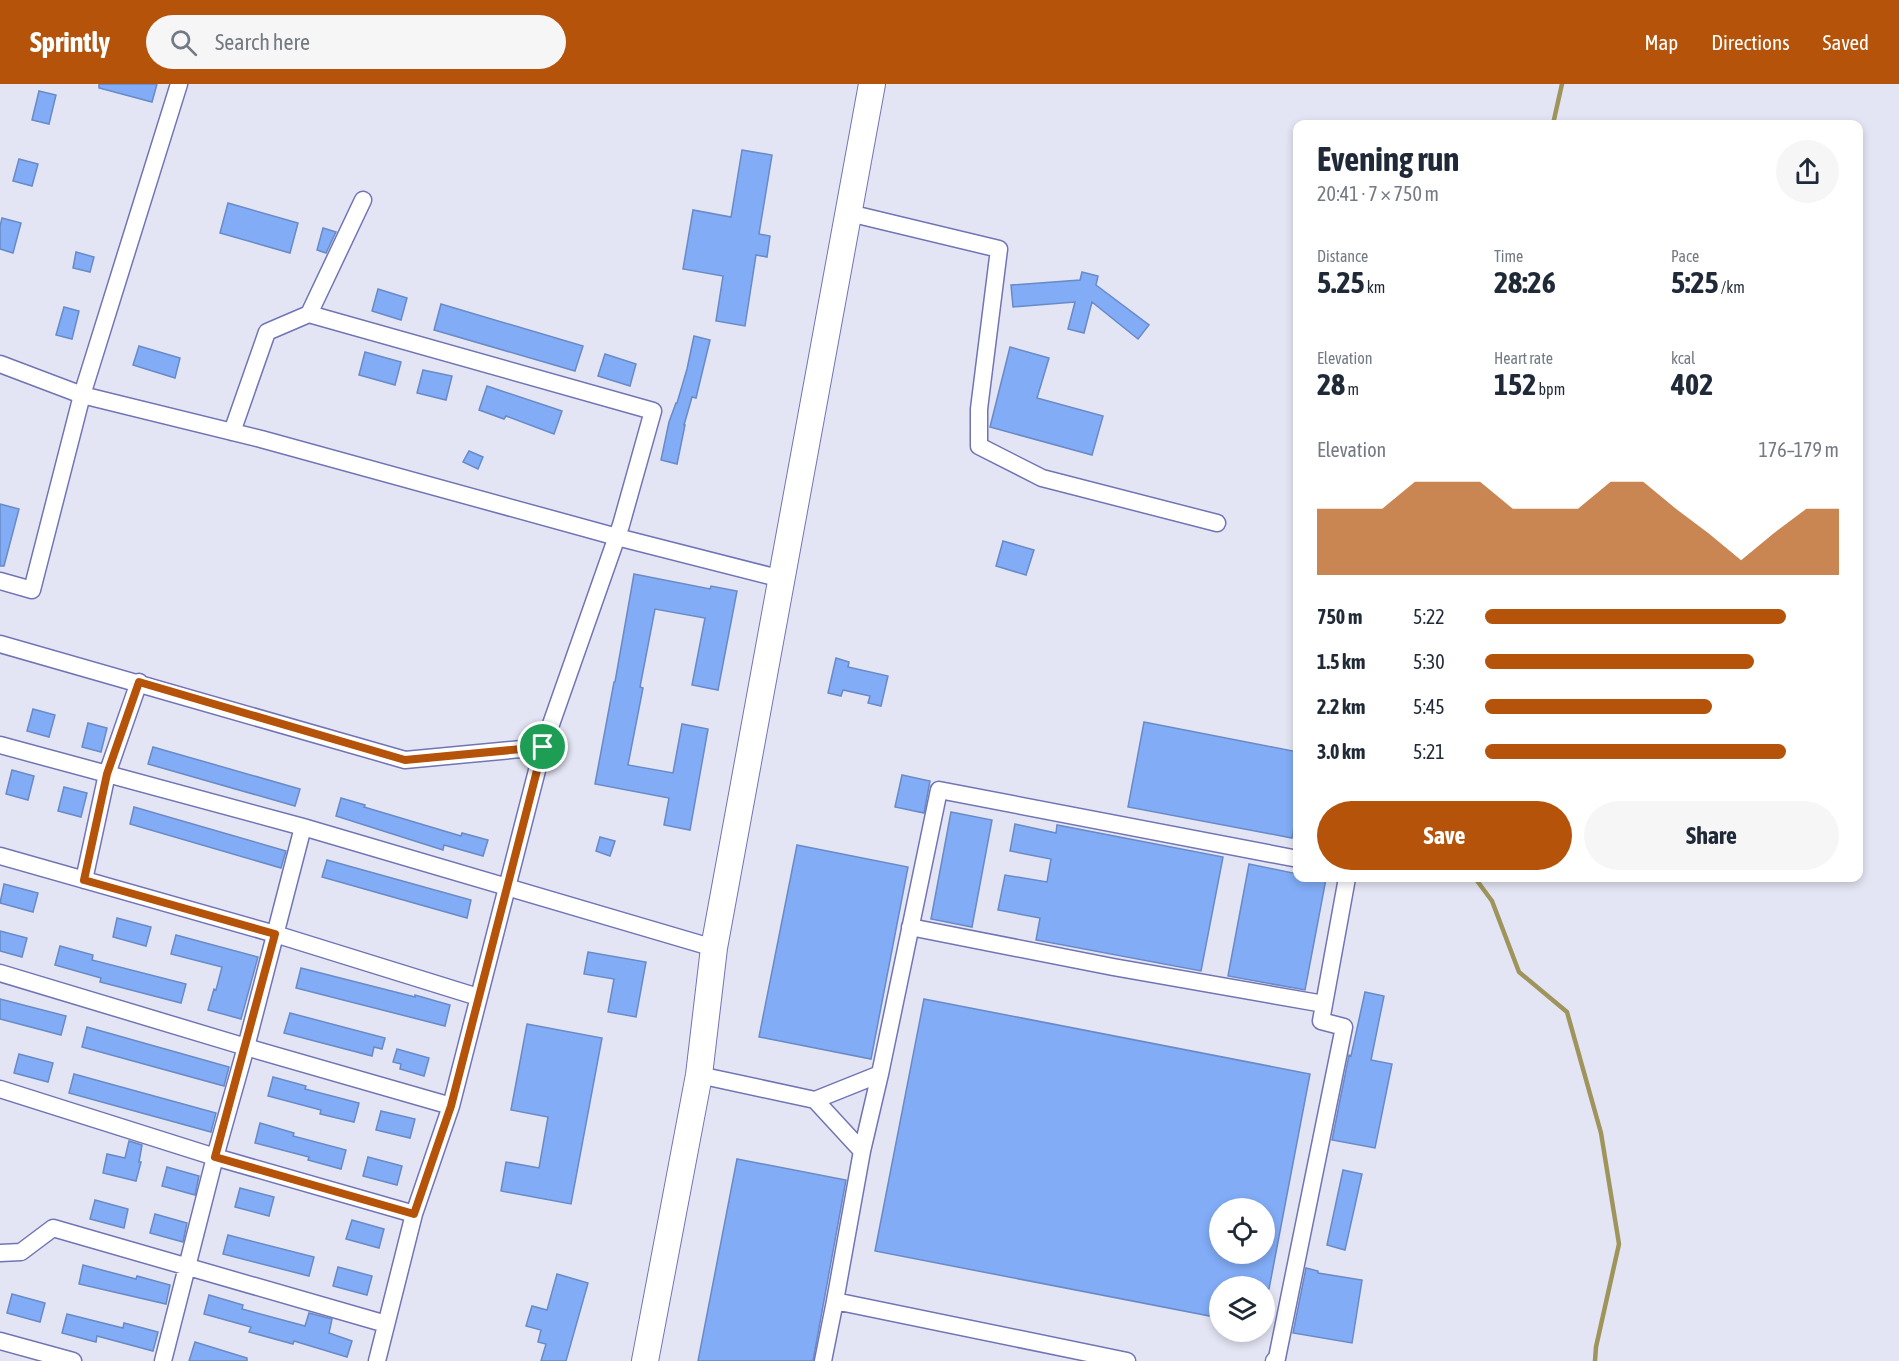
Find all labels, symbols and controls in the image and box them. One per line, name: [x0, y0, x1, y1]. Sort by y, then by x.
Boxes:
search box: [146, 15, 566, 69]
text: Sprintly: [30, 26, 110, 58]
icon: search: [167, 26, 200, 59]
text: Search here: [215, 29, 310, 55]
text: Map: [1644, 30, 1678, 54]
text: Directions: [1711, 30, 1790, 54]
text: Saved: [1823, 30, 1869, 54]
text: Evening run: [1317, 140, 1459, 178]
button: share: [1776, 140, 1839, 203]
text: 20:41 · 7 × 750 m: [1317, 182, 1439, 205]
text: Distance: [1317, 247, 1368, 265]
text: Time: [1494, 247, 1523, 265]
text: Pace: [1671, 247, 1699, 265]
text: 5.25: [1317, 265, 1365, 299]
text: 28:26: [1494, 265, 1556, 299]
text: 5:25: [1671, 265, 1719, 299]
text: km: [1365, 278, 1385, 296]
text: /km: [1719, 278, 1745, 296]
text: Elevation: [1317, 349, 1372, 367]
text: Heart rate: [1494, 349, 1553, 367]
text: kcal: [1671, 349, 1695, 367]
text: 28: [1317, 367, 1345, 401]
text: 152: [1494, 367, 1536, 401]
text: 402: [1671, 367, 1713, 401]
text: m: [1345, 380, 1359, 398]
text: bpm: [1536, 380, 1565, 398]
text: Elevation: [1317, 438, 1386, 461]
text: 176–179 m: [1758, 438, 1839, 461]
text: 750 m: [1317, 605, 1362, 628]
text: 5:22: [1413, 605, 1445, 628]
text: 1.5 km: [1317, 650, 1365, 673]
text: 5:30: [1413, 650, 1445, 673]
text: 2.2 km: [1317, 695, 1365, 718]
text: 5:45: [1413, 695, 1445, 718]
pin: [517, 721, 568, 772]
icon: arrive: [526, 730, 559, 763]
text: 3.0 km: [1317, 740, 1365, 763]
text: 5:21: [1413, 740, 1445, 763]
button: Save: [1317, 801, 1572, 870]
button: Share: [1584, 801, 1839, 870]
map controls: [1209, 1198, 1275, 1342]
button: locate: [1209, 1198, 1275, 1264]
button: layers: [1209, 1276, 1275, 1342]

